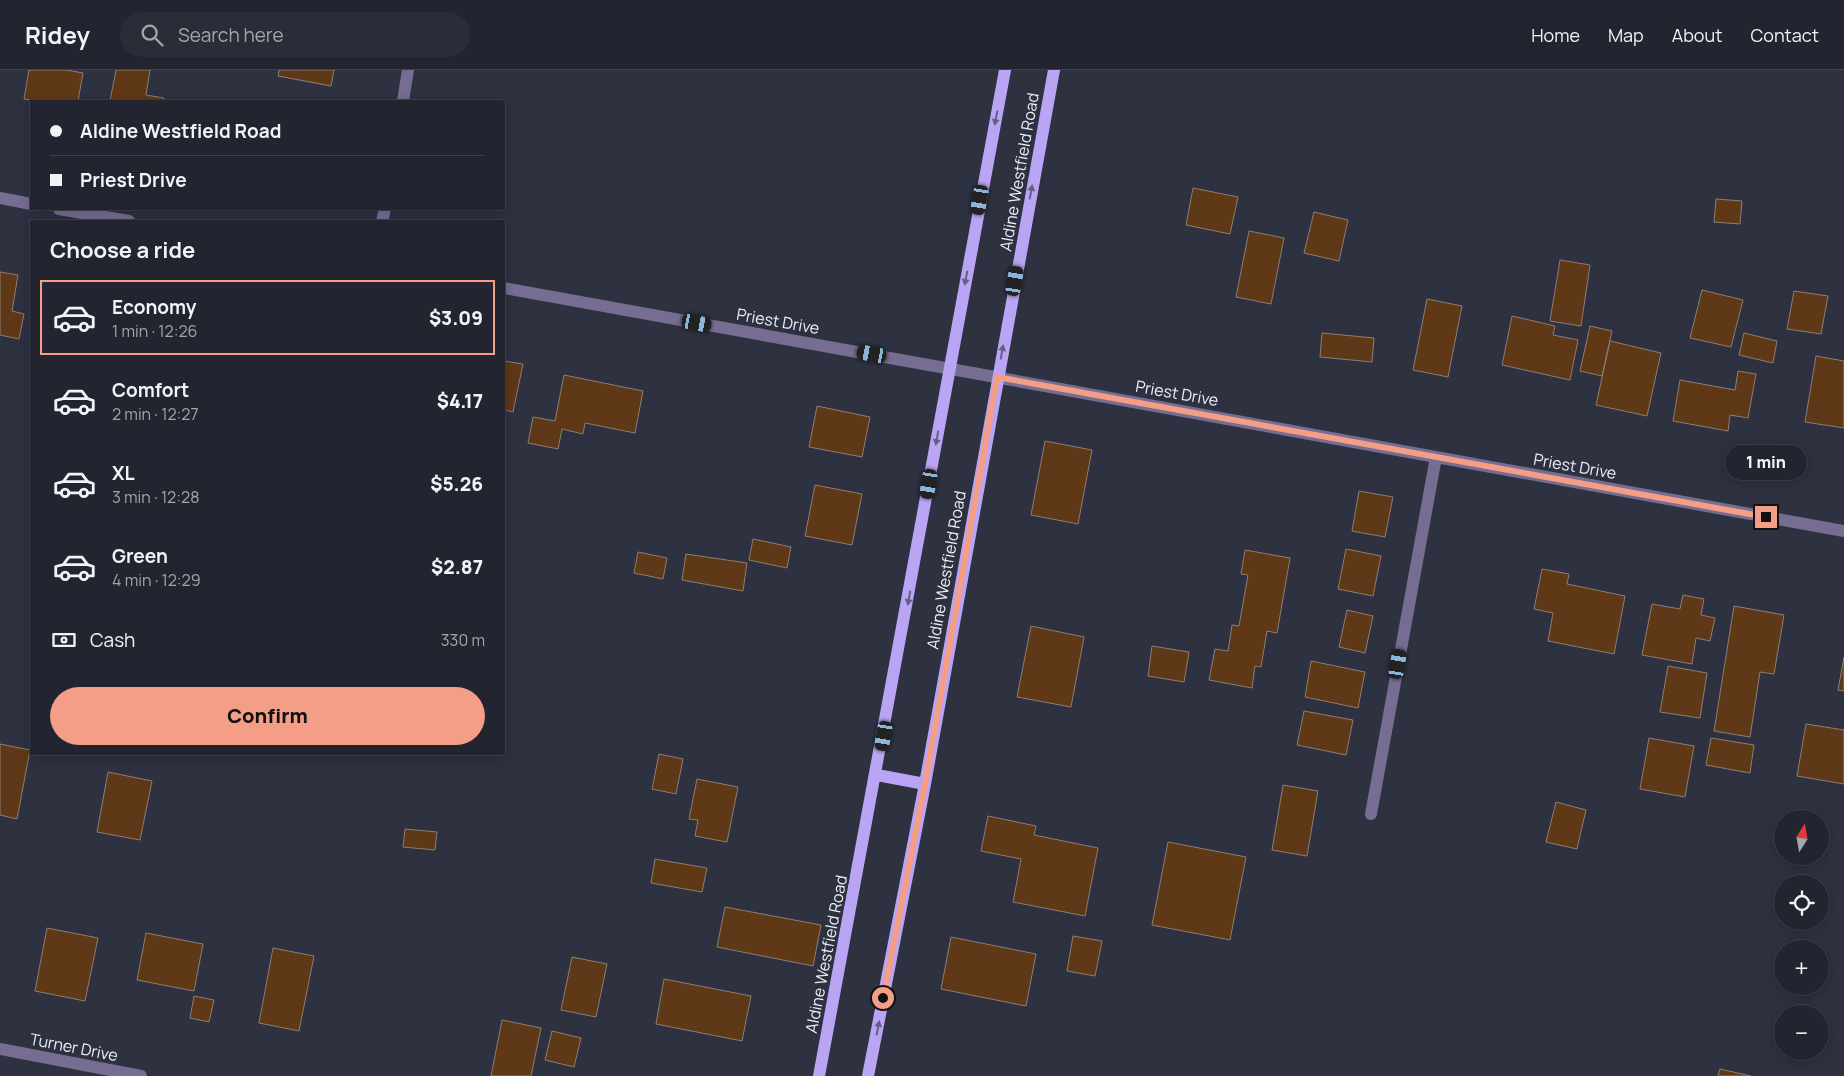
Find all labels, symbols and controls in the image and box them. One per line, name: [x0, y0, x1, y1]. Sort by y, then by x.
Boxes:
search box: [120, 12, 470, 57]
text: Ridey: [25, 18, 90, 51]
icon: search: [138, 21, 166, 49]
text: Search here: [178, 22, 284, 48]
text: Home: [1531, 23, 1580, 47]
text: Map: [1608, 23, 1644, 47]
text: About: [1672, 23, 1722, 47]
text: Contact: [1750, 23, 1819, 47]
street label: Aldine Westfield Road: [994, 91, 1044, 253]
one-way arrow: [991, 110, 999, 126]
text: Aldine Westfield Road: [80, 118, 281, 144]
text: Priest Drive: [80, 167, 187, 193]
car: [970, 184, 989, 216]
one-way arrow: [1028, 184, 1036, 200]
text: Choose a ride: [50, 235, 195, 265]
car: [1005, 265, 1024, 297]
one-way arrow: [962, 270, 970, 286]
text: Economy: [112, 294, 196, 320]
icon: car: [52, 295, 97, 340]
street label: Priest Drive: [735, 303, 821, 339]
text: $3.09: [429, 305, 483, 331]
car: [680, 313, 713, 333]
text: 1 min · 12:26: [112, 320, 197, 342]
car: [855, 344, 888, 364]
one-way arrow: [998, 344, 1006, 360]
street label: Priest Drive: [1134, 375, 1220, 411]
text: Comfort: [112, 377, 189, 403]
icon: car: [52, 378, 97, 423]
text: $4.17: [437, 388, 483, 414]
text: 2 min · 12:27: [112, 403, 198, 425]
one-way arrow: [933, 430, 941, 446]
callout: 1 min: [1725, 444, 1807, 480]
street label: Priest Drive: [1532, 448, 1618, 484]
text: 1 min: [1746, 451, 1786, 473]
text: XL: [112, 460, 135, 486]
icon: car: [52, 461, 97, 506]
car: [919, 468, 938, 500]
text: $5.26: [430, 471, 483, 497]
text: 3 min · 12:28: [112, 486, 199, 508]
street label: Aldine Westfield Road: [921, 489, 971, 651]
route end: [1755, 506, 1777, 528]
text: Green: [112, 543, 168, 569]
icon: car: [52, 544, 97, 589]
text: $2.87: [431, 554, 483, 580]
text: 4 min · 12:29: [112, 569, 201, 591]
one-way arrow: [904, 590, 912, 606]
icon: cash: [50, 626, 78, 654]
text: Cash: [90, 627, 135, 653]
text: 330 m: [441, 629, 485, 651]
car: [1388, 648, 1407, 680]
button: Confirm: [50, 687, 485, 745]
car: [874, 720, 893, 752]
north arrow: [1774, 810, 1829, 865]
map controls: [1774, 810, 1829, 1060]
street label: Aldine Westfield Road: [800, 873, 852, 1035]
button: locate: [1774, 875, 1829, 930]
button: +: [1774, 940, 1829, 995]
route start: [872, 987, 894, 1009]
button: −: [1774, 1005, 1829, 1060]
one-way arrow: [874, 1020, 882, 1036]
street label: Turner Drive: [28, 1028, 120, 1066]

